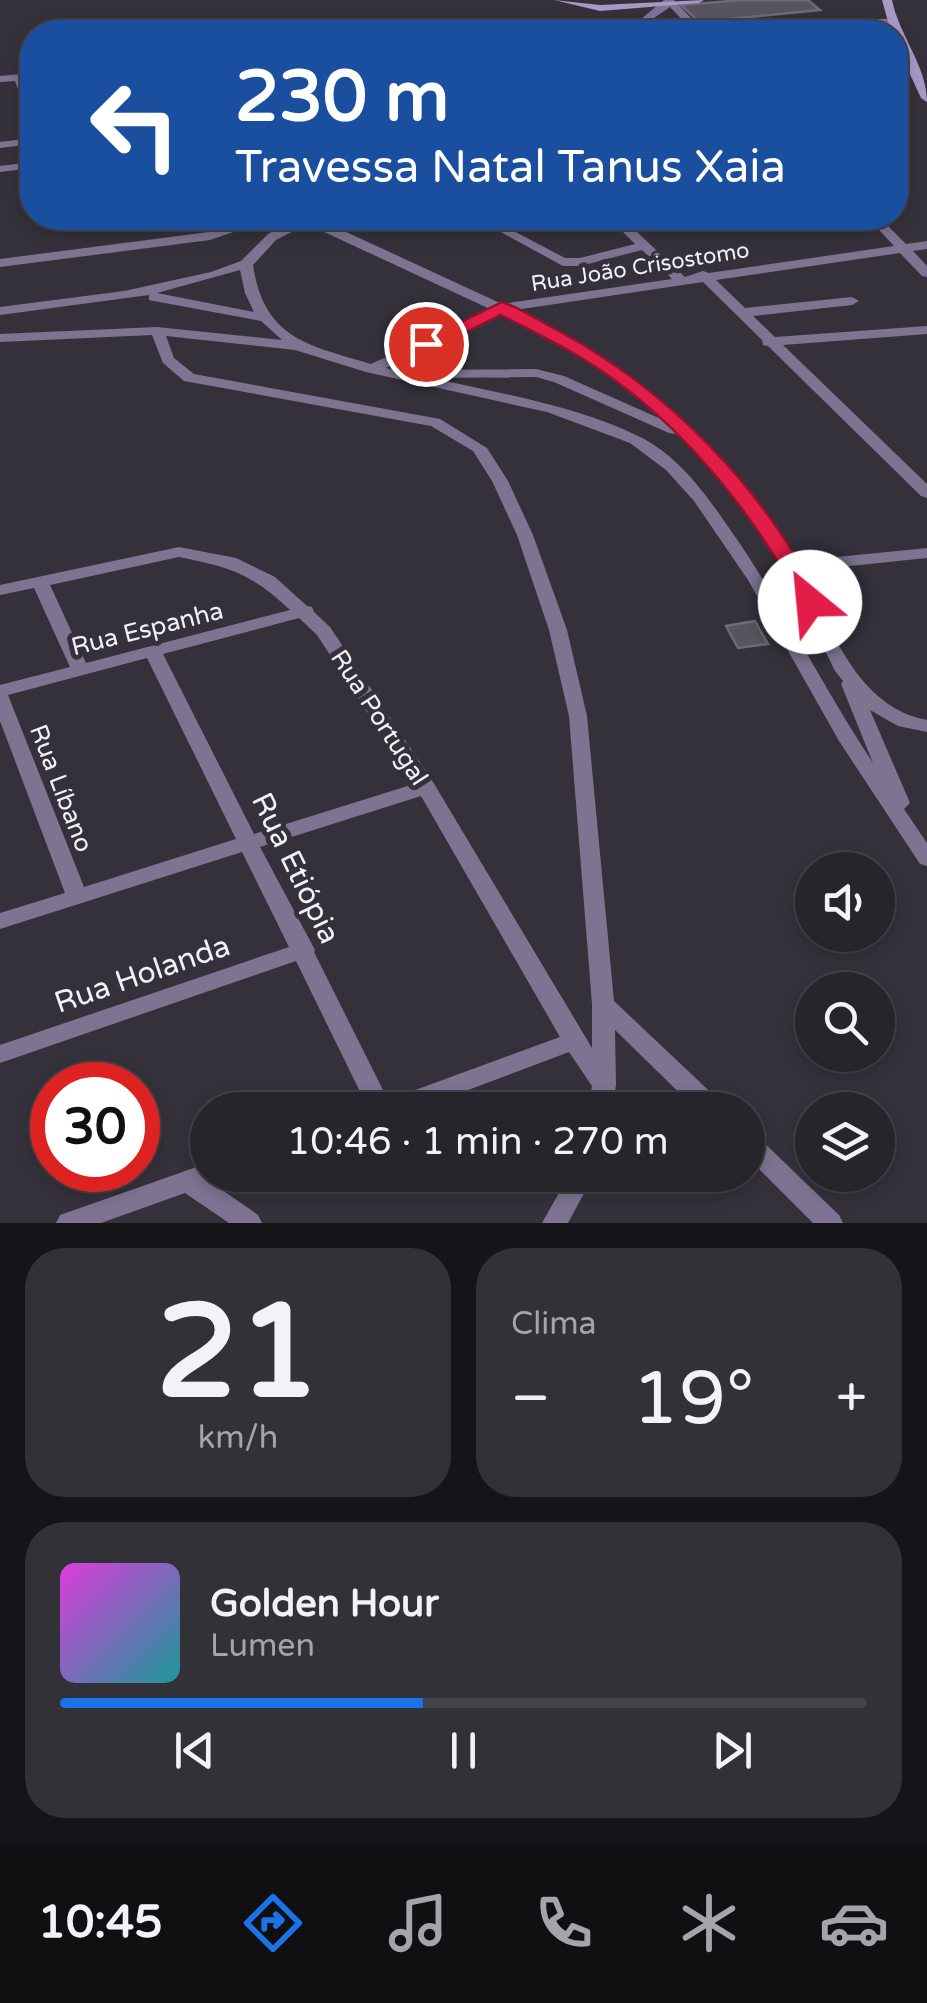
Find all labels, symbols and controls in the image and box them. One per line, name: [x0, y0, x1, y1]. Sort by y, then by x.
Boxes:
text: 230 m: [235, 56, 449, 140]
icon: left: [70, 60, 200, 190]
text: Travessa Natal Tanus Xaia: [235, 141, 786, 195]
street label: Rua João Crisostomo: [529, 237, 751, 297]
pin: [384, 302, 469, 387]
icon: arrive: [399, 317, 454, 372]
position arrow: [758, 550, 862, 654]
street label: Rua Espanha: [68, 596, 226, 662]
street label: Rua Portugal: [324, 644, 434, 791]
street label: Rua Líbano: [23, 720, 99, 856]
street label: Rua Etiópia: [243, 787, 348, 950]
map controls: [795, 852, 895, 1192]
button: sound: [795, 852, 895, 952]
street label: Rua Holanda: [50, 927, 235, 1022]
button: search: [795, 972, 895, 1072]
speed limit sign: 30: [30, 1062, 160, 1192]
button: layers: [795, 1092, 895, 1192]
text: 10:46 · 1 min · 270 m: [286, 1119, 669, 1165]
text: 21: [156, 1276, 320, 1432]
text: Clima: [511, 1305, 597, 1343]
text: 19°: [632, 1354, 754, 1444]
text: −: [511, 1366, 550, 1432]
text: +: [836, 1366, 867, 1432]
text: km/h: [198, 1419, 278, 1457]
text: Golden Hour: [210, 1581, 439, 1627]
text: Lumen: [210, 1627, 315, 1665]
icon: previous: [167, 1723, 222, 1778]
icon: pause: [436, 1723, 491, 1778]
icon: next: [705, 1723, 760, 1778]
icon: directions: [238, 1888, 308, 1958]
icon: music: [383, 1888, 453, 1958]
icon: phone: [529, 1888, 599, 1958]
icon: climate: [674, 1888, 744, 1958]
icon: car: [819, 1888, 889, 1958]
text: 10:45: [38, 1896, 162, 1950]

